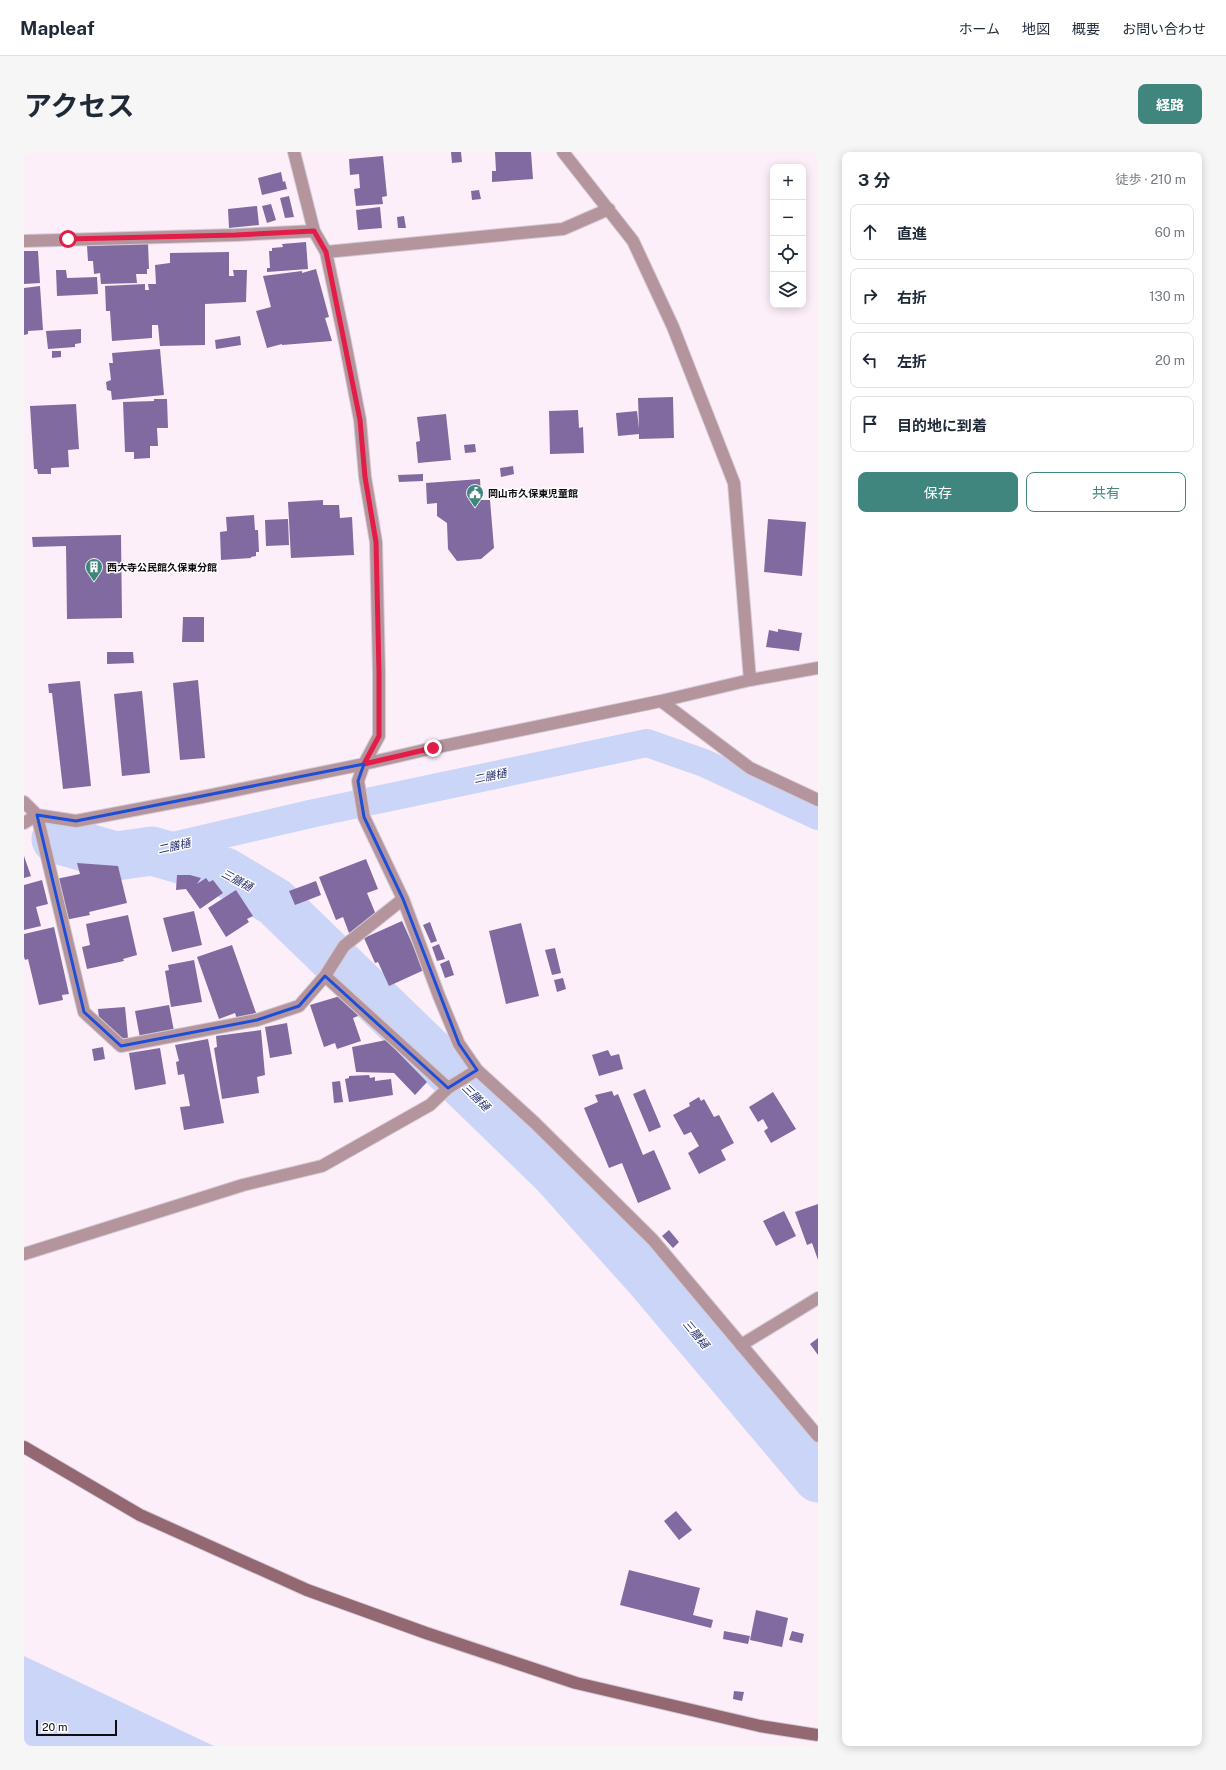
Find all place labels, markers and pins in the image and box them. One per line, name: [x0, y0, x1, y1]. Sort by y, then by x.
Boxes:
public building icon: 岡山市久保東児童館: [465, 483, 485, 508]
place label: 岡山市久保東児童館: [488, 487, 578, 499]
building icon: 西大寺公民館久保東分館: [84, 557, 104, 582]
place label: 西大寺公民館久保東分館: [107, 561, 217, 573]

